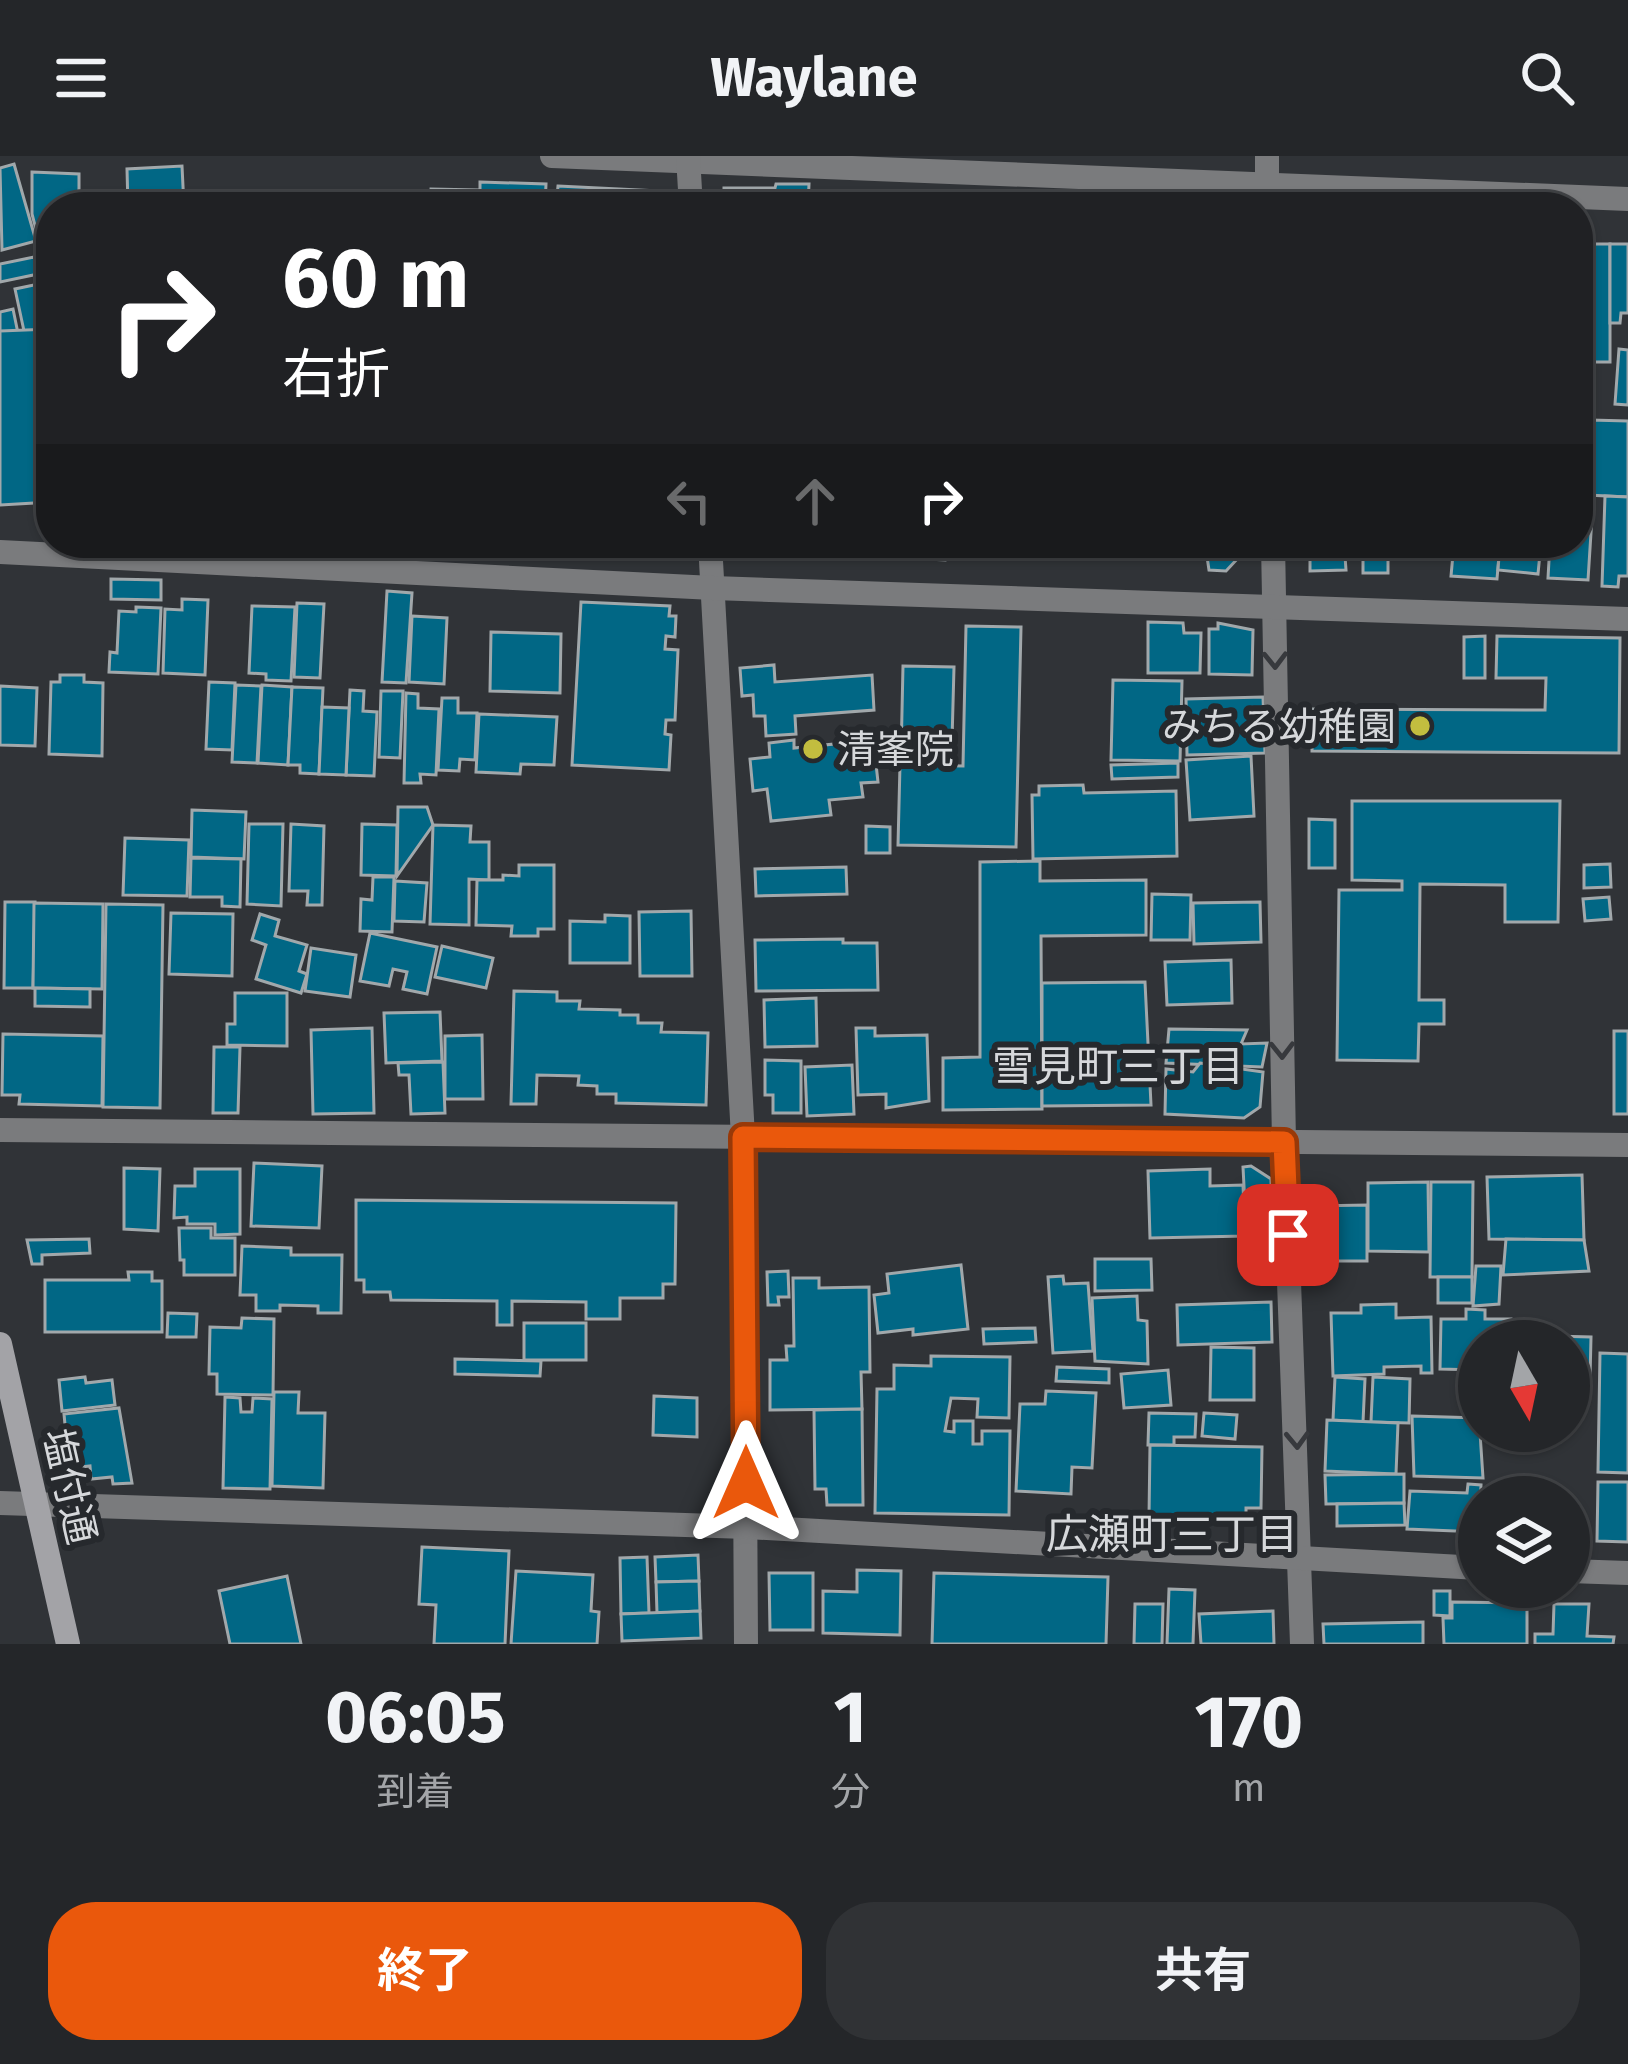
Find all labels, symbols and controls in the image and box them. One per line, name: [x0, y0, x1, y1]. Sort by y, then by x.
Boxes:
icon: menu: [48, 45, 114, 111]
icon: search: [1514, 45, 1580, 111]
text: Waylane: [710, 46, 918, 110]
text: 60 m: [282, 228, 469, 329]
icon: right: [84, 240, 240, 396]
text: 右折: [282, 343, 390, 407]
icon: left: [656, 468, 722, 534]
icon: ahead: [782, 468, 848, 534]
icon: right: [908, 468, 974, 534]
one-way arrow: [1262, 651, 1288, 670]
place label: みちる幼稚園: [1162, 704, 1396, 750]
marker: みちる幼稚園: [1407, 713, 1433, 739]
place label: 清峯院: [837, 727, 954, 773]
marker: 清峯院: [800, 736, 826, 762]
one-way arrow: [1269, 1041, 1295, 1060]
district label: 雪見町三丁目: [992, 1042, 1244, 1092]
pin: [1237, 1184, 1339, 1286]
icon: arrive: [1255, 1202, 1321, 1268]
north arrow: [1458, 1320, 1590, 1452]
map controls: [1458, 1320, 1590, 1608]
position arrow: [683, 1420, 809, 1546]
street label: 塩付通: [33, 1424, 105, 1548]
one-way arrow: [1284, 1431, 1310, 1450]
button: layers: [1458, 1476, 1590, 1608]
district label: 広瀬町三丁目: [1046, 1510, 1298, 1560]
text: 06:05: [325, 1675, 506, 1761]
text: 1: [833, 1675, 867, 1761]
text: 170: [1195, 1680, 1303, 1766]
text: m: [1232, 1765, 1266, 1811]
text: 到着: [376, 1769, 454, 1815]
text: 分: [831, 1769, 870, 1815]
button: 終了: [48, 1902, 802, 2040]
button: 共有: [826, 1902, 1580, 2040]

